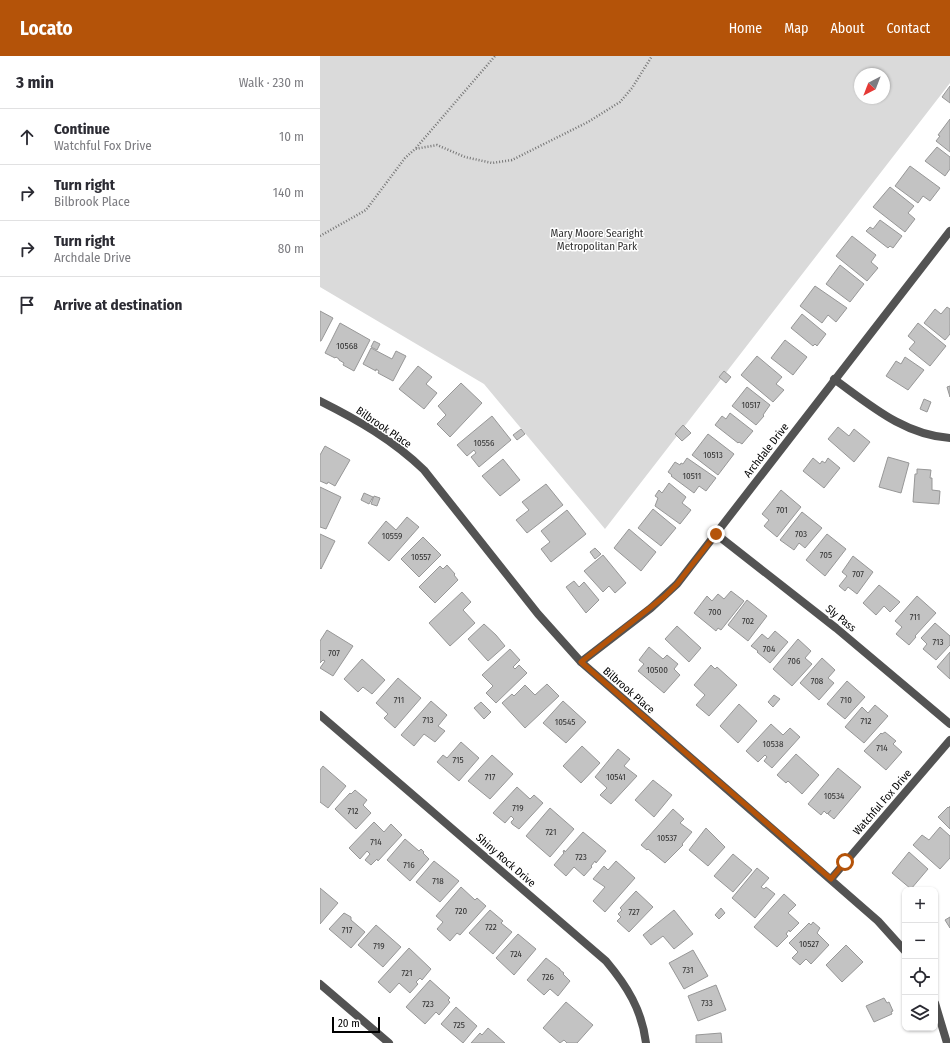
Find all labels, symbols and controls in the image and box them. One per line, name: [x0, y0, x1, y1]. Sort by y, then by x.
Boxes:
text: Locato: [20, 17, 73, 40]
text: Home: [729, 20, 762, 37]
text: Map: [784, 20, 808, 37]
text: About: [830, 20, 865, 37]
text: Contact: [887, 20, 930, 37]
north arrow: [854, 68, 890, 104]
text: 3 min: [16, 72, 54, 93]
text: Walk · 230 m: [239, 75, 304, 90]
text: Continue: [54, 120, 110, 138]
icon: ahead: [16, 126, 38, 148]
text: 10 m: [279, 129, 304, 144]
text: Watchful Fox Drive: [54, 138, 152, 153]
text: Turn right: [54, 176, 115, 194]
icon: right: [16, 182, 38, 204]
text: 140 m: [273, 185, 304, 200]
text: Bilbrook Place: [54, 194, 130, 209]
park label: Mary Moore Searight Metropolitan Park: [551, 227, 644, 253]
text: Turn right: [54, 232, 115, 250]
icon: right: [16, 238, 38, 260]
text: 80 m: [278, 241, 304, 256]
text: Archdale Drive: [54, 250, 131, 265]
icon: arrive: [16, 294, 38, 316]
text: Arrive at destination: [54, 296, 182, 314]
house number: 10568: [336, 341, 358, 351]
house number: 10517: [741, 400, 761, 410]
street label: Bilbrook Place: [353, 404, 414, 451]
street label: Archdale Drive: [741, 421, 792, 480]
house number: 10556: [474, 438, 495, 448]
house number: 10513: [703, 450, 723, 460]
house number: 10511: [683, 471, 701, 481]
house number: 701: [776, 505, 788, 515]
route end: [707, 525, 725, 543]
house number: 703: [795, 529, 807, 539]
house number: 10559: [382, 531, 402, 541]
house number: 705: [820, 550, 832, 560]
house number: 10557: [411, 552, 431, 562]
house number: 707: [852, 569, 864, 579]
street label: Sly Pass: [823, 602, 859, 635]
house number: 700: [709, 607, 722, 617]
house number: 711: [910, 612, 920, 622]
house number: 702: [742, 616, 754, 626]
house number: 713: [932, 637, 944, 647]
house number: 704: [763, 644, 776, 654]
house number: 707: [328, 648, 340, 658]
house number: 706: [788, 656, 801, 666]
street label: Bilbrook Place: [600, 664, 657, 716]
house number: 10500: [646, 665, 668, 675]
house number: 708: [811, 676, 824, 686]
house number: 711: [394, 695, 404, 705]
house number: 710: [840, 695, 852, 705]
house number: 713: [422, 715, 434, 725]
house number: 712: [860, 716, 872, 726]
house number: 10545: [555, 717, 575, 727]
house number: 10538: [763, 739, 784, 749]
house number: 714: [876, 743, 888, 753]
house number: 715: [452, 755, 464, 765]
street label: Watchful Fox Drive: [850, 767, 914, 838]
house number: 717: [485, 772, 496, 782]
house number: 10541: [606, 772, 626, 782]
house number: 10534: [824, 791, 845, 801]
house number: 719: [512, 803, 524, 813]
house number: 712: [347, 806, 359, 816]
house number: 721: [546, 827, 556, 837]
street label: Shiny Rock Drive: [473, 831, 538, 890]
house number: 10537: [657, 833, 677, 843]
house number: 714: [370, 837, 382, 847]
house number: 723: [575, 852, 587, 862]
route start: [836, 853, 854, 871]
house number: 716: [403, 860, 415, 870]
house number: 718: [432, 876, 444, 886]
map controls: [902, 887, 938, 1031]
button: +: [902, 887, 938, 923]
house number: 720: [455, 906, 467, 916]
house number: 727: [628, 907, 640, 917]
house number: 722: [485, 922, 497, 932]
button: −: [902, 923, 938, 959]
house number: 717: [342, 925, 353, 935]
house number: 10527: [799, 939, 819, 949]
house number: 719: [373, 941, 385, 951]
house number: 724: [510, 949, 522, 959]
button: locate: [902, 959, 938, 995]
house number: 731: [683, 965, 693, 975]
house number: 721: [402, 968, 412, 978]
house number: 726: [542, 972, 555, 982]
button: layers: [902, 995, 938, 1031]
house number: 733: [701, 998, 713, 1008]
house number: 723: [422, 999, 434, 1009]
scale bar: [332, 1015, 380, 1034]
text: 20 m: [338, 1017, 360, 1030]
house number: 725: [453, 1020, 465, 1030]

